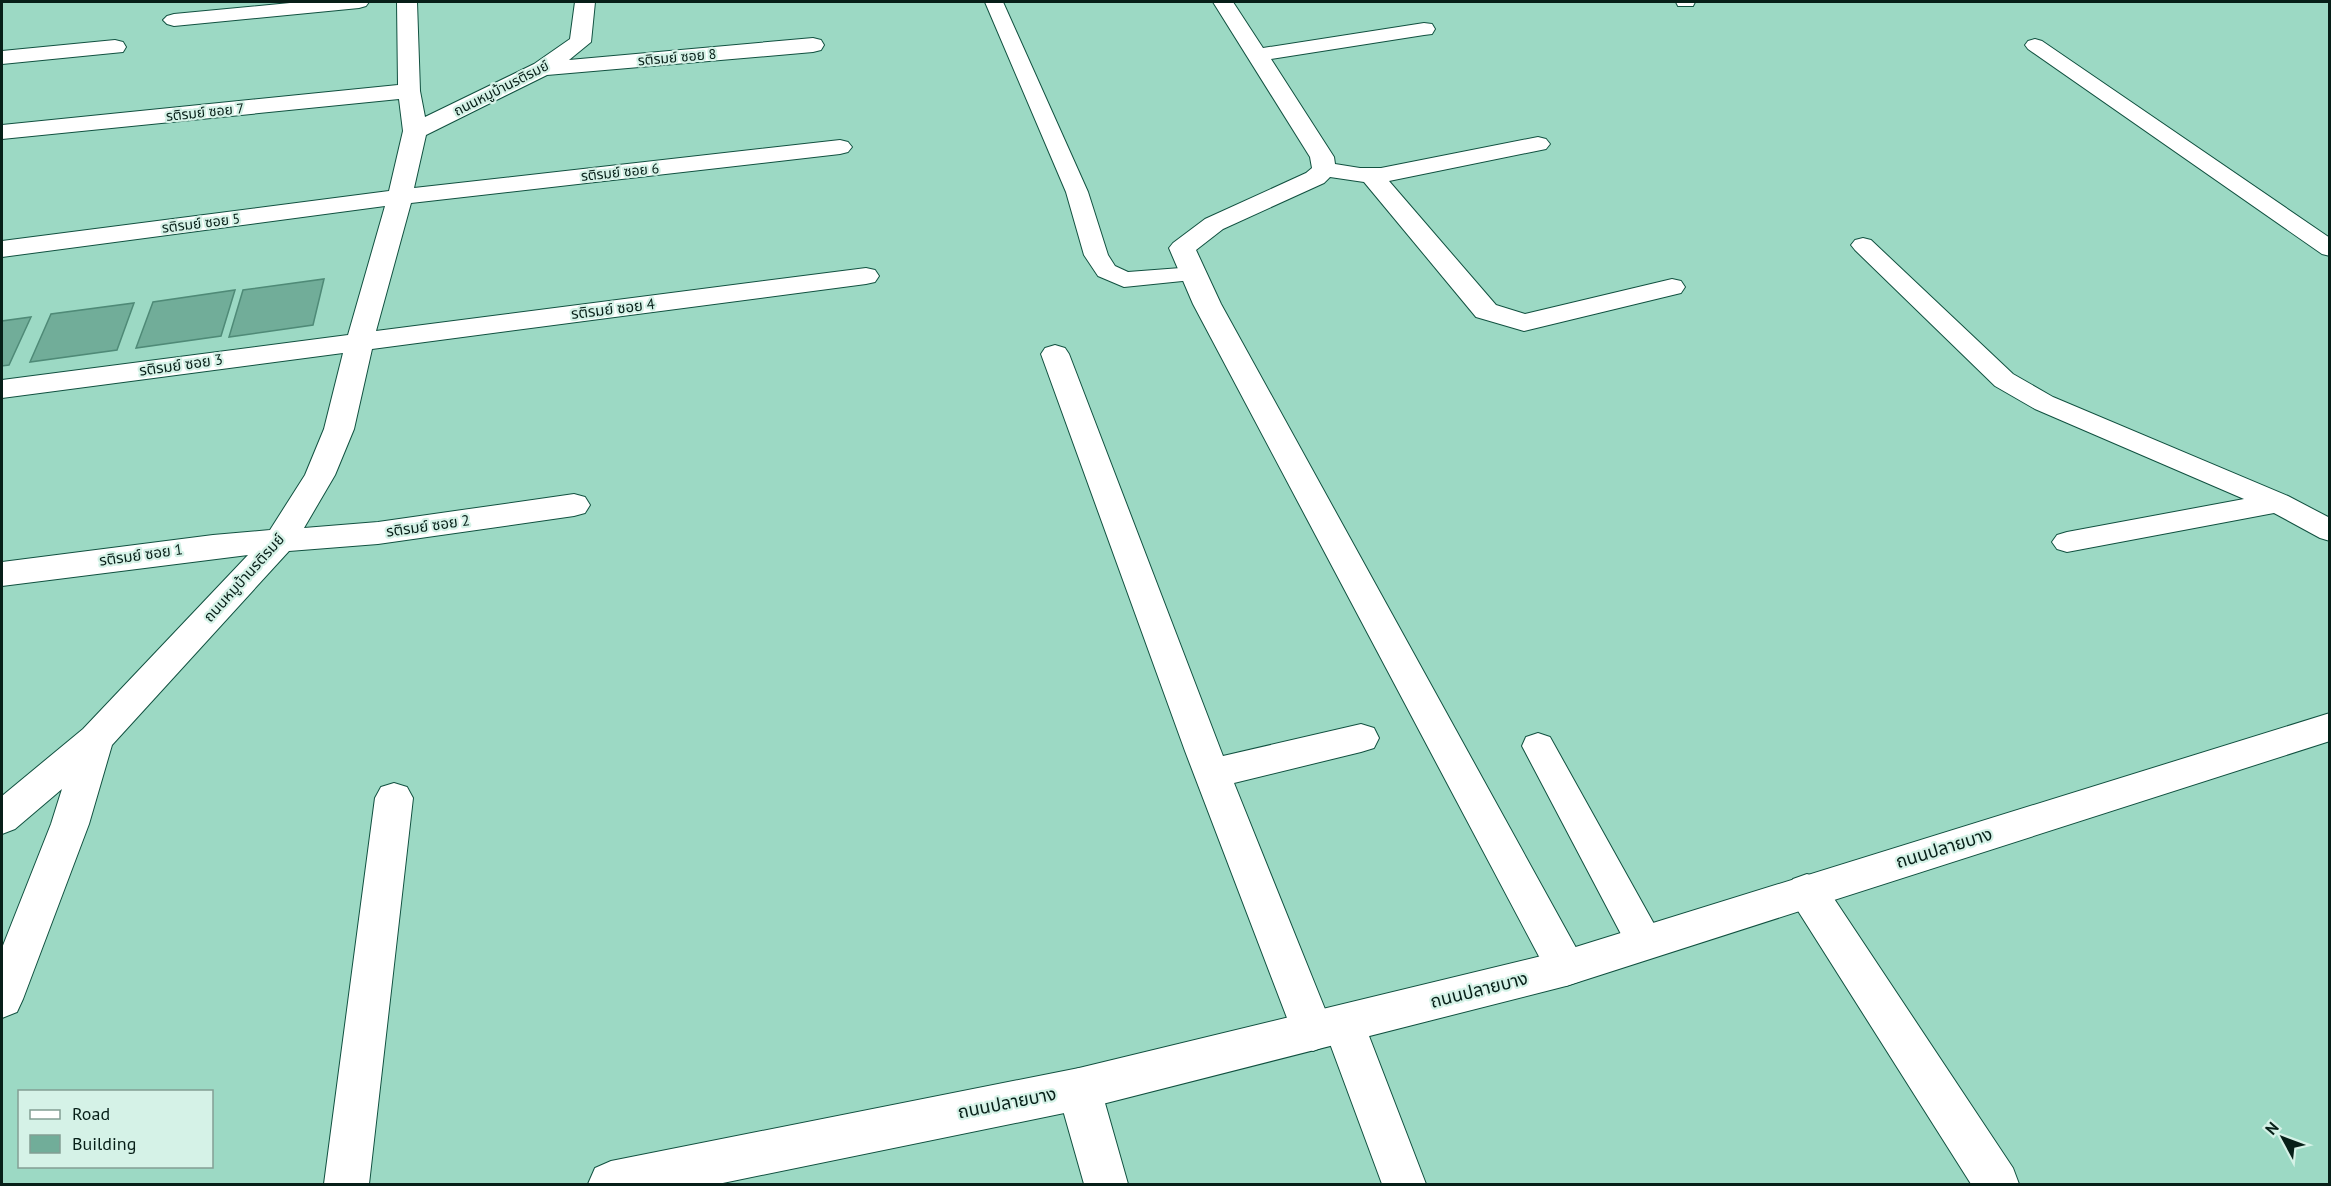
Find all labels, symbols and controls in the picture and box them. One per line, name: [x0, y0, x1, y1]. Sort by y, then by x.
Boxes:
street label: รติรมย์ ซอย 8: [637, 45, 717, 69]
street label: ถนนหมูบ้านรติรมย์: [450, 56, 552, 120]
street label: รติรมย์ ซอย 7: [165, 99, 245, 125]
street label: รติรมย์ ซอย 6: [580, 159, 660, 185]
street label: รติรมย์ ซอย 5: [161, 209, 241, 237]
street label: รติรมย์ ซอย 4: [570, 294, 656, 323]
street label: รติรมย์ ซอย 3: [138, 349, 224, 380]
street label: รติรมย์ ซอย 2: [385, 510, 471, 541]
street label: ถนนหมูบ้านรติรมย์: [199, 530, 288, 626]
street label: รติรมย์ ซอย 1: [98, 539, 184, 570]
street label: ถนนปลายบาง: [1893, 822, 1995, 873]
street label: ถนนปลายบาง: [1428, 966, 1530, 1013]
street label: ถนนปลายบาง: [956, 1082, 1058, 1123]
legend: [18, 1090, 213, 1168]
text: Road: [72, 1102, 110, 1125]
north arrow: [2253, 1108, 2313, 1168]
text: N: [2261, 1118, 2283, 1139]
text: Building: [72, 1132, 136, 1155]

